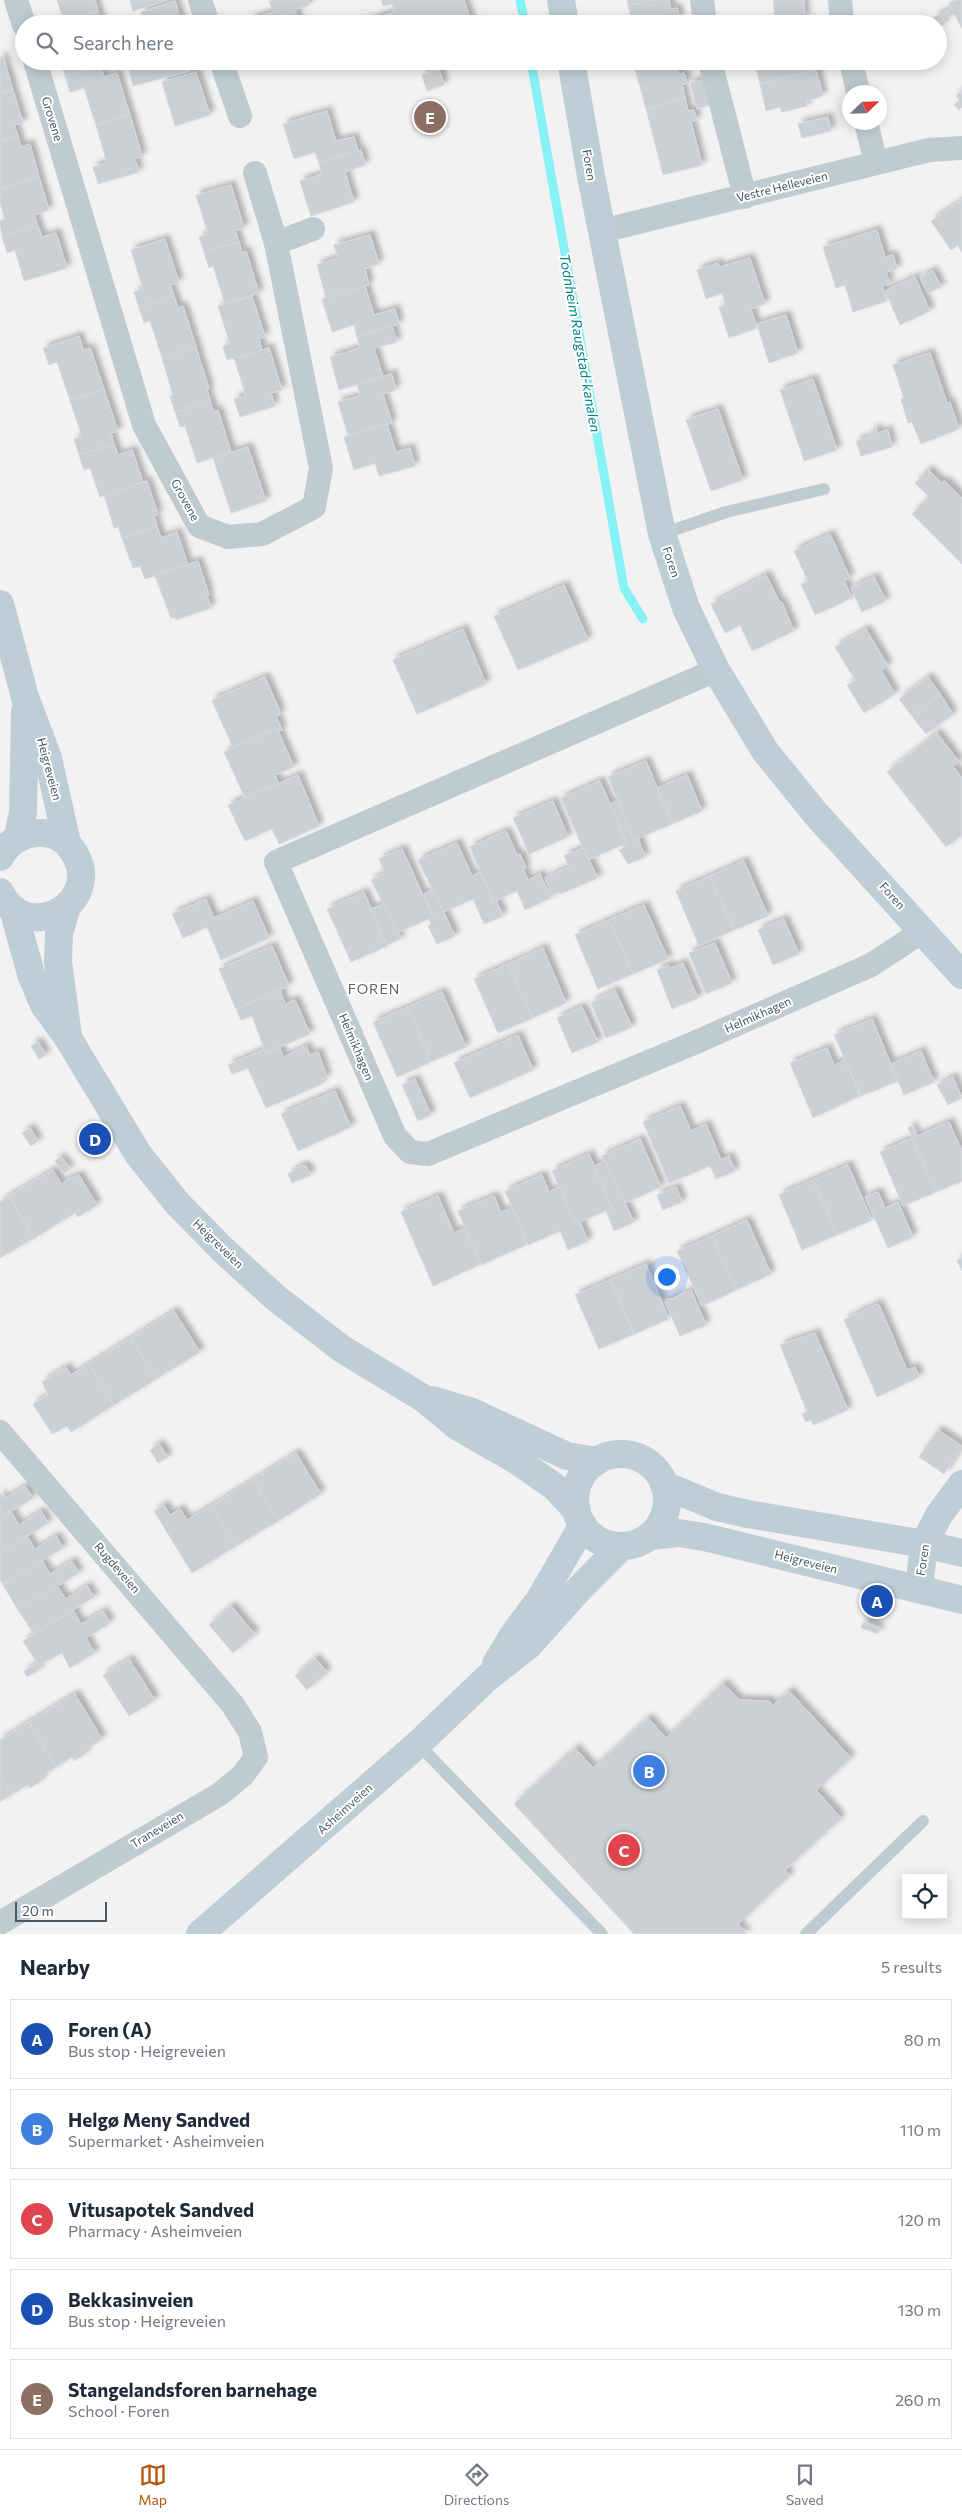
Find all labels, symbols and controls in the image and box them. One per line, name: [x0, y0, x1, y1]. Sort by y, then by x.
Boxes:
search box: [15, 15, 947, 70]
icon: search: [33, 29, 61, 57]
text: Search here: [73, 31, 173, 54]
north arrow: [842, 85, 887, 130]
street label: Grovene: [40, 95, 66, 143]
pin: E: [414, 98, 446, 136]
street label: Foren: [580, 148, 600, 182]
street label: Vestre Helleveien: [735, 168, 829, 204]
water label: Todnheim Raugstad-kanalen: [556, 252, 605, 433]
street label: Grovene: [169, 476, 203, 523]
street label: Foren: [660, 545, 683, 579]
street label: Heigreveien: [35, 736, 65, 802]
street label: Foren: [877, 879, 909, 912]
district label: FOREN: [348, 980, 400, 997]
street label: Helmikhagen: [722, 993, 793, 1035]
street label: Helmikhagen: [337, 1011, 377, 1082]
pin: D: [79, 1120, 111, 1158]
street label: Heigreveien: [191, 1216, 247, 1271]
your location: [654, 1264, 680, 1290]
street label: Rugdeveien: [92, 1539, 144, 1596]
street label: Foren: [913, 1543, 931, 1577]
street label: Heigreveien: [773, 1546, 839, 1576]
pin: A: [861, 1582, 893, 1620]
pin: B: [633, 1752, 665, 1790]
street label: Asheimveien: [314, 1780, 375, 1837]
street label: Traneveien: [127, 1808, 185, 1850]
pin: C: [608, 1831, 640, 1869]
map controls: [902, 1874, 947, 1919]
button: locate: [902, 1874, 947, 1919]
scale bar: [15, 1899, 108, 1922]
text: 20 m: [22, 1902, 54, 1919]
text: Nearby: [20, 1954, 90, 1979]
text: 5 results: [881, 1957, 942, 1976]
text: Foren (A): [68, 2018, 152, 2041]
text: A: [31, 2030, 43, 2049]
text: 80 m: [904, 2030, 941, 2049]
text: Bus stop · Heigreveien: [68, 2041, 226, 2060]
text: Helgø Meny Sandved: [68, 2108, 250, 2131]
text: B: [32, 2120, 42, 2139]
text: 110 m: [900, 2120, 941, 2139]
text: Supermarket · Asheimveien: [68, 2131, 264, 2150]
text: Vitusapotek Sandved: [68, 2198, 254, 2221]
text: C: [32, 2210, 42, 2229]
text: 120 m: [898, 2210, 941, 2229]
text: Pharmacy · Asheimveien: [68, 2221, 242, 2240]
text: Bekkasinveien: [68, 2288, 194, 2311]
text: D: [31, 2300, 43, 2319]
text: 130 m: [898, 2300, 941, 2319]
text: Bus stop · Heigreveien: [68, 2311, 226, 2330]
text: Stangelandsforen barnehage: [68, 2378, 317, 2401]
text: E: [32, 2390, 42, 2409]
text: 260 m: [895, 2390, 941, 2409]
text: School · Foren: [68, 2401, 170, 2420]
tab: Map: [138, 2461, 167, 2508]
tab: Directions: [444, 2461, 509, 2508]
tab: Saved: [786, 2461, 824, 2508]

